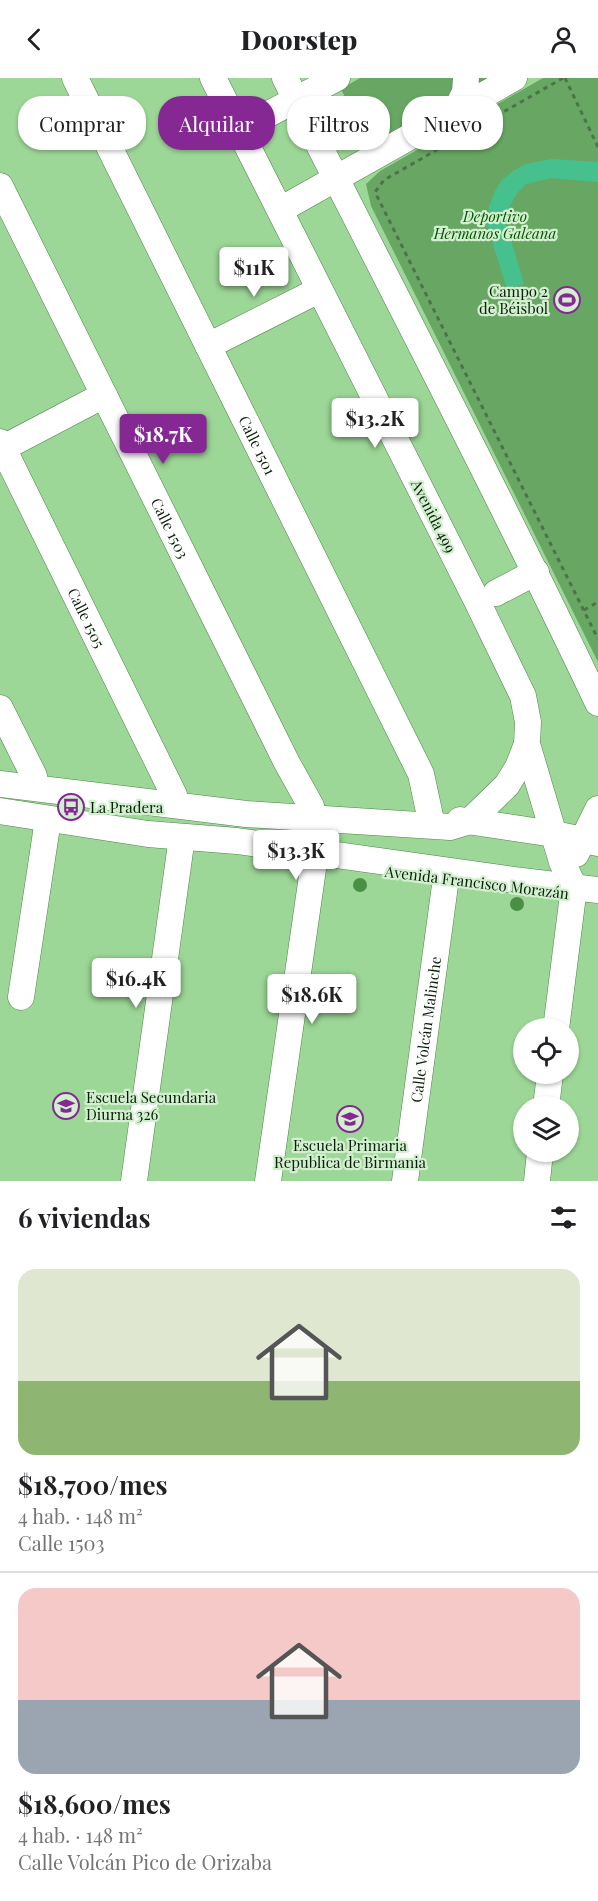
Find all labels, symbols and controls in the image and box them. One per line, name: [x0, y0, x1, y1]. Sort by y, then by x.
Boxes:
text: Doorstep: [241, 21, 357, 57]
icon: back: [18, 23, 51, 56]
icon: person: [547, 23, 580, 56]
chip: Comprar: [18, 96, 146, 150]
chip: Alquilar: [158, 96, 275, 150]
chip: Filtros: [287, 96, 390, 150]
chip: Nuevo: [402, 96, 503, 150]
park label: Deportivo Hermanos Galeana: [433, 206, 556, 243]
pin: $11K: [218, 247, 290, 298]
text: $11K: [233, 253, 275, 280]
place label: Campo 2 de Béisbol: [479, 281, 548, 318]
sports icon: Campo 2 de Béisbol: [552, 285, 582, 315]
pin: $13.2K: [326, 398, 424, 449]
text: $13.2K: [346, 404, 404, 431]
street label: Calle 1501: [234, 412, 281, 479]
pin: $18.7K: [114, 414, 212, 465]
text: $18.7K: [134, 420, 192, 447]
street label: Avenida 499: [407, 475, 461, 556]
street label: Calle 1503: [147, 494, 194, 562]
street label: Calle 1505: [63, 584, 110, 651]
bus stop icon: La Pradera: [56, 792, 86, 822]
place label: La Pradera: [90, 797, 164, 817]
pin: $13.3K: [247, 830, 345, 881]
text: $13.3K: [267, 836, 325, 863]
street label: Avenida Francisco Morazán: [383, 861, 570, 903]
street label: Calle Volcán Malinche: [406, 955, 445, 1104]
pin: $16.4K: [87, 958, 185, 1009]
text: $16.4K: [106, 964, 166, 991]
pin: $18.6K: [263, 974, 361, 1025]
text: $18.6K: [281, 980, 343, 1007]
map controls: [513, 1018, 579, 1162]
button: locate: [513, 1018, 579, 1084]
place label: Escuela Secundaria Diurna 326: [86, 1087, 217, 1124]
school or university icon: Escuela Secundaria Diurna 326: [51, 1091, 81, 1121]
button: layers: [513, 1096, 579, 1162]
school or university icon: Escuela Primaria Republica de Birmania: [335, 1104, 365, 1134]
place label: Escuela Primaria Republica de Birmania: [274, 1135, 427, 1172]
text: 6 viviendas: [18, 1200, 151, 1235]
icon: filters: [547, 1201, 580, 1234]
icon: home: [245, 1308, 353, 1416]
text: $18,700/mes: [18, 1467, 168, 1502]
text: 4 hab. · 148 m²: [18, 1502, 143, 1529]
text: Calle 1503: [18, 1529, 105, 1556]
icon: home: [245, 1627, 353, 1735]
text: $18,600/mes: [18, 1786, 171, 1821]
text: 4 hab. · 148 m²: [18, 1821, 143, 1848]
text: Calle Volcán Pico de Orizaba: [18, 1848, 272, 1875]

